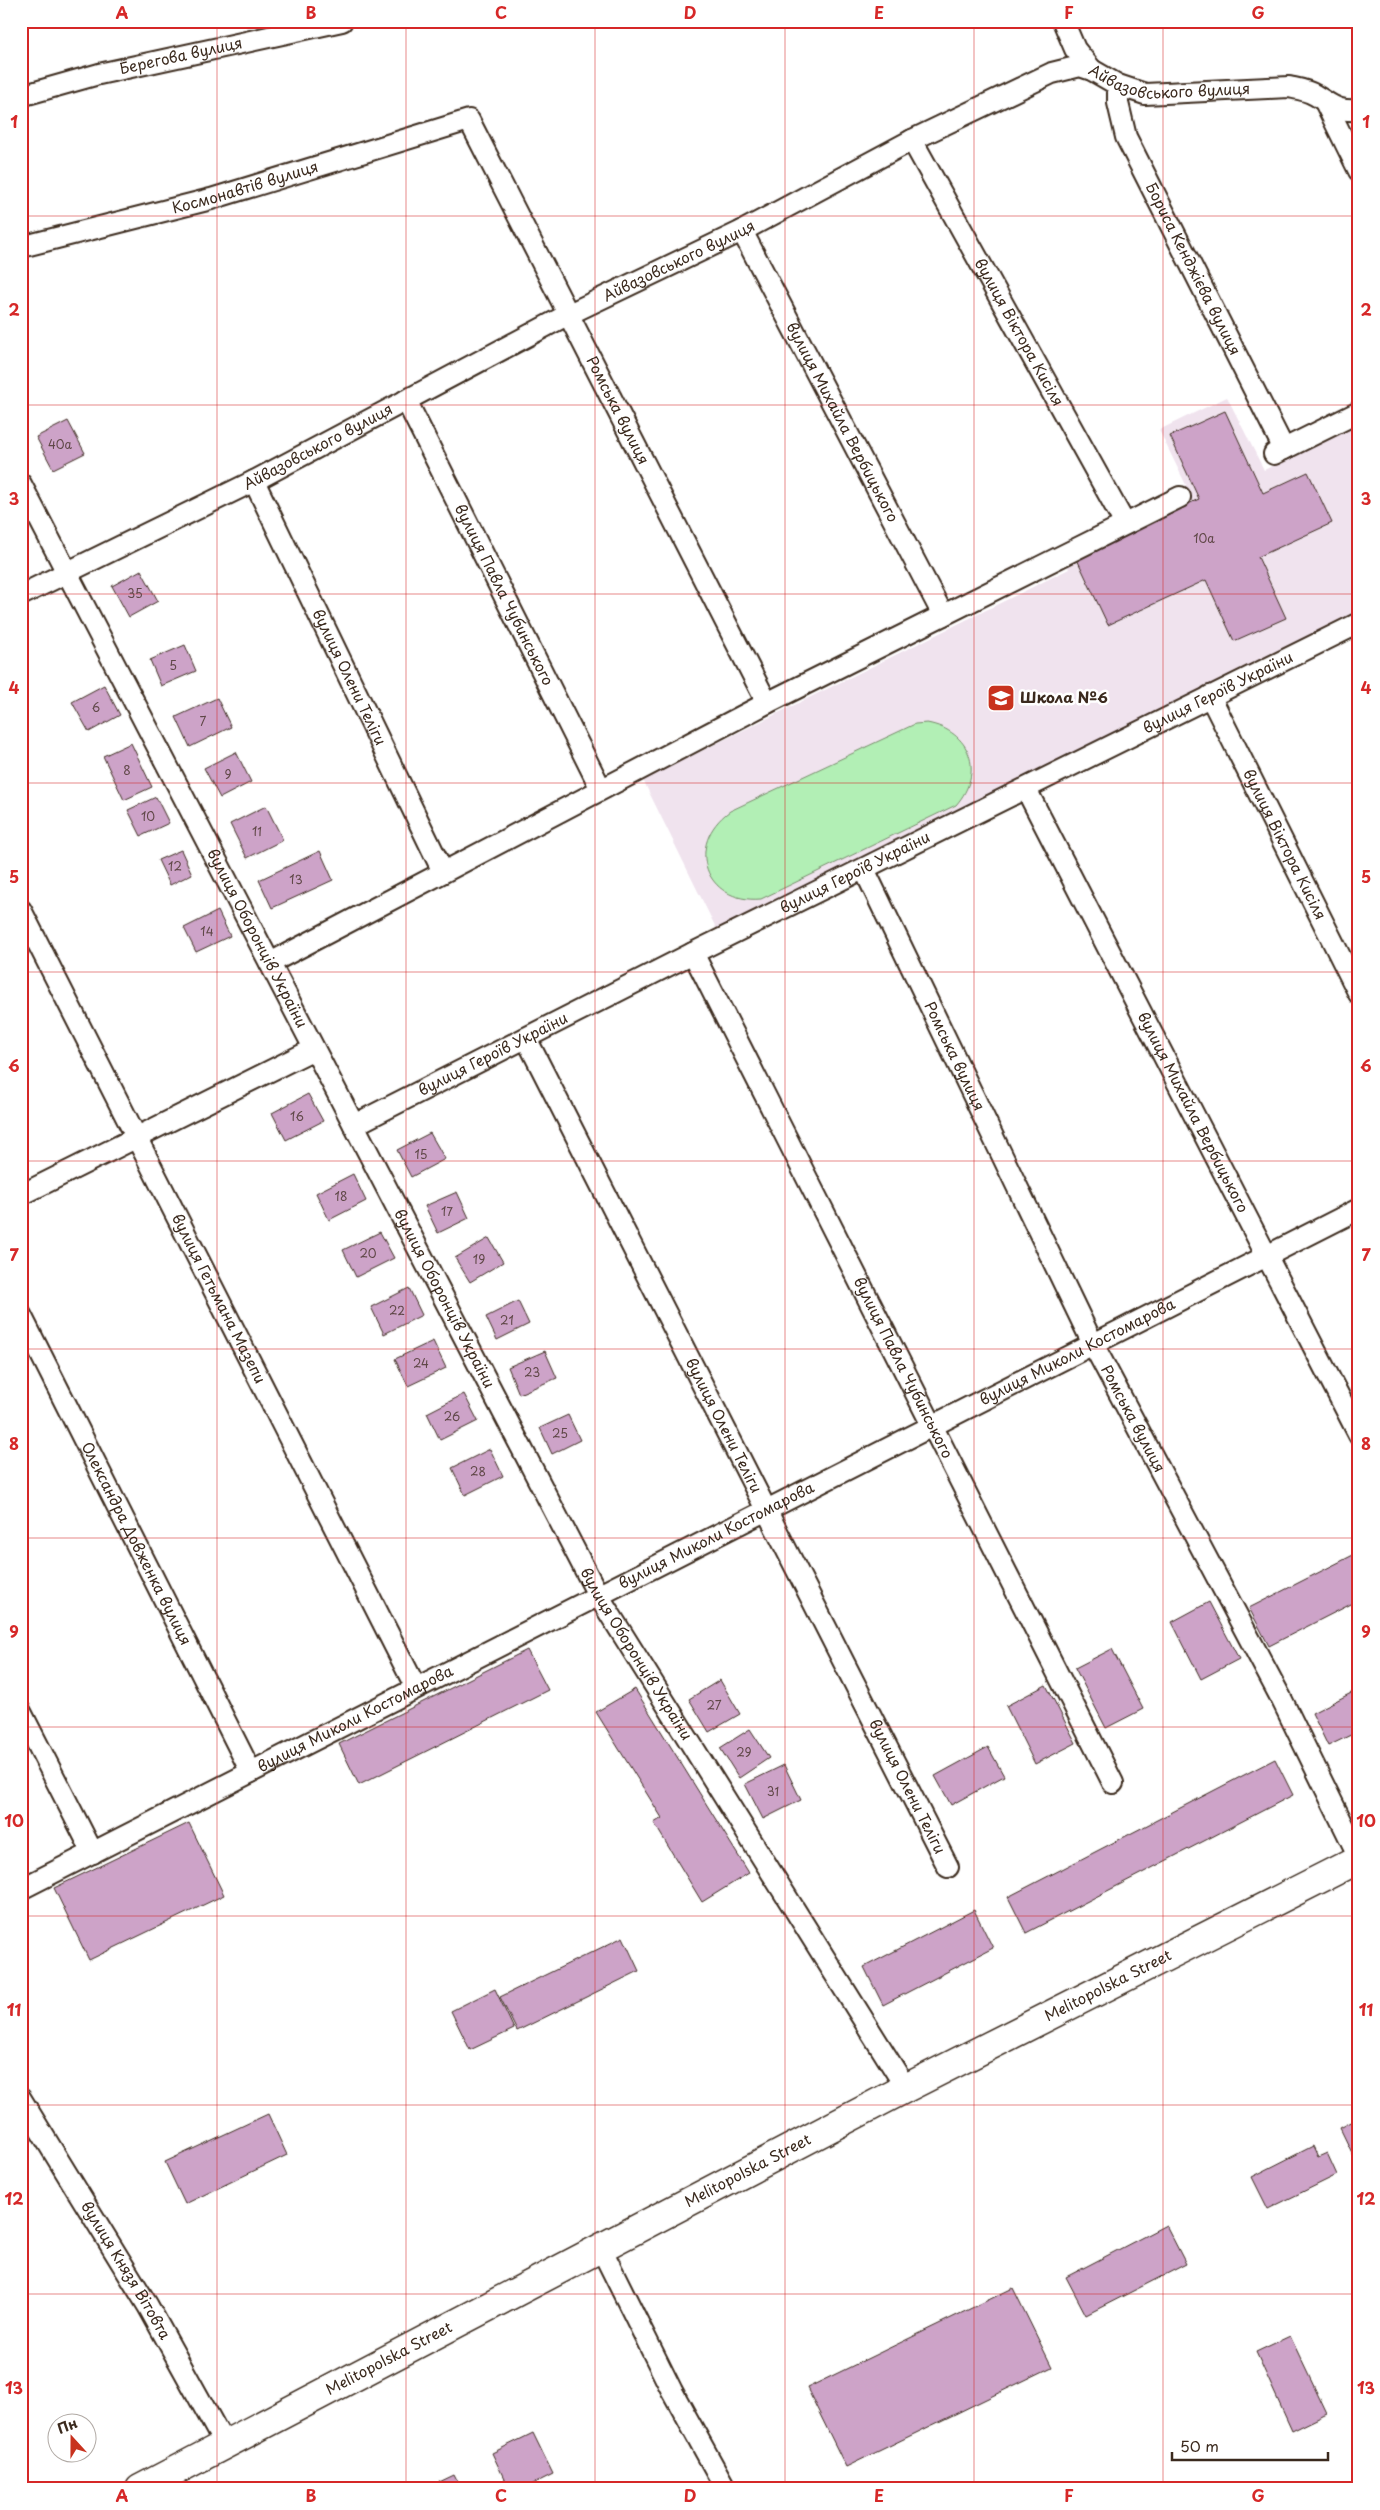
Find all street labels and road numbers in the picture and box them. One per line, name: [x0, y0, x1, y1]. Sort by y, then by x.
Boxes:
street label: Берегова вулиця: [117, 30, 244, 79]
street label: Айвазовського вулиця: [1085, 58, 1251, 104]
street label: Космонавтів вулиця: [169, 154, 321, 218]
street label: Бориса Кенджієва вулиця: [1141, 178, 1248, 359]
street label: Айвазовського вулиця: [599, 213, 758, 306]
street label: вулиця Віктора Кисіля: [970, 253, 1070, 410]
street label: вулиця Михайла Вербицького: [782, 317, 905, 526]
street label: Ромська вулиця: [582, 352, 656, 468]
street label: Айвазовського вулиця: [239, 397, 396, 495]
street label: вулиця Павла Чубинського: [450, 499, 560, 689]
street label: вулиця Олени Теліги: [307, 605, 393, 749]
street label: вулиця Героїв України: [1138, 645, 1296, 739]
street label: вулиця Віктора Кисіля: [1238, 764, 1333, 923]
street label: вулиця Героїв України: [775, 824, 933, 918]
street label: вулиця Оборонців України: [202, 844, 314, 1031]
street label: Ромська вулиця: [920, 997, 992, 1114]
street label: вулиця Героїв України: [414, 1005, 571, 1101]
street label: вулиця Михайла Вербицького: [1133, 1007, 1256, 1216]
street label: вулиця Оборонців України: [389, 1204, 502, 1392]
street label: вулиця Гетьмана Мазепи: [167, 1209, 272, 1387]
street label: вулиця Павла Чубинського: [849, 1272, 960, 1462]
street label: вулиця Миколи Костомарова: [975, 1291, 1179, 1410]
street label: вулиця Олени Теліги: [681, 1353, 769, 1497]
street label: Ромська вулиця: [1096, 1360, 1172, 1476]
street label: Олександра Довженка вулиця: [77, 1437, 198, 1649]
street label: вулиця Миколи Костомарова: [614, 1475, 818, 1594]
street label: вулиця Оборонців України: [576, 1563, 699, 1744]
street label: вулиця Миколи Костомарова: [253, 1658, 457, 1777]
street label: вулиця Олени Теліги: [864, 1714, 952, 1857]
street label: Melitopolska Street: [1040, 1943, 1175, 2026]
street label: Melitopolska Street: [680, 2127, 815, 2212]
street label: вулиця Князя Вітовта: [76, 2196, 178, 2344]
street label: Melitopolska Street: [321, 2315, 456, 2400]

